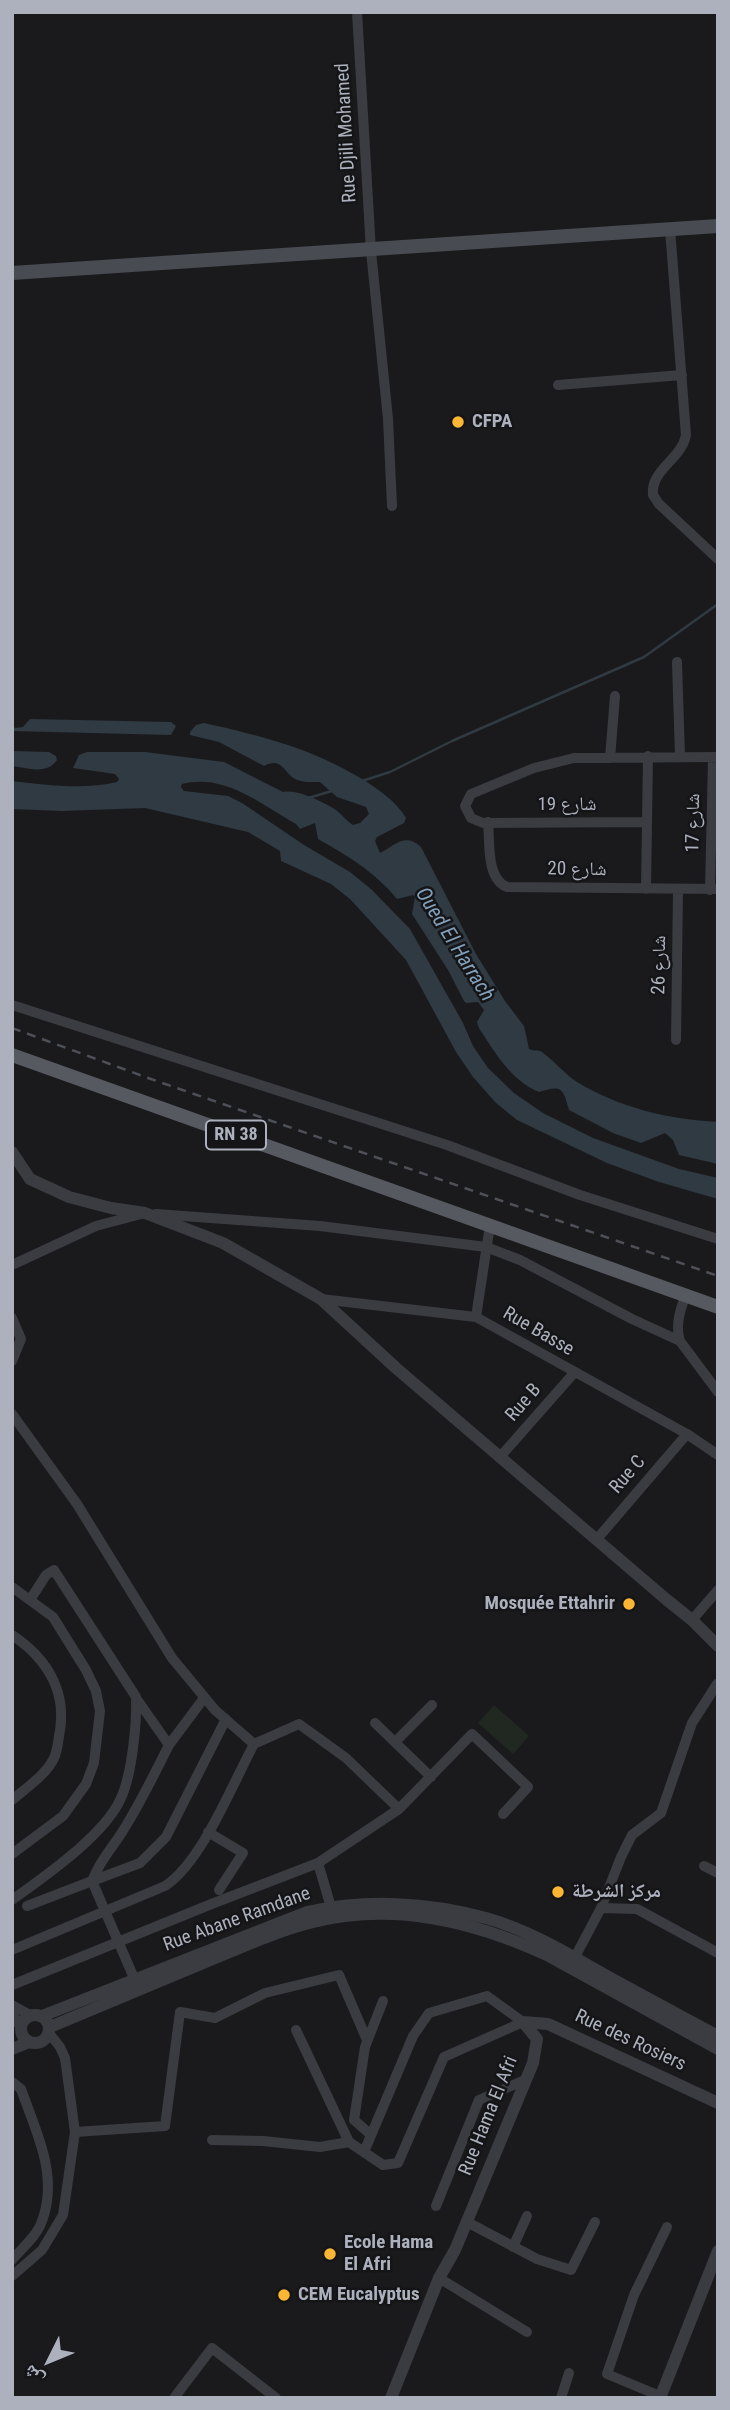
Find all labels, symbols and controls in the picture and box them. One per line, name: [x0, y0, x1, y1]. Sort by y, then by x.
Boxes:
street label: Rue Djili Mohamed: [332, 63, 362, 203]
place label: CFPA: [472, 411, 512, 433]
marker: CFPA: [450, 414, 466, 430]
street label: شارع 17: [682, 793, 706, 853]
street label: شارع 19: [537, 794, 597, 816]
street label: شارع 20: [547, 858, 607, 882]
water label: Oued El Harrach: [409, 883, 499, 1007]
street label: شارع 26: [648, 935, 672, 995]
road number: RN 38: [206, 1120, 266, 1150]
street label: Rue Basse: [498, 1303, 578, 1361]
street label: Rue B: [501, 1379, 547, 1427]
street label: Rue C: [605, 1451, 651, 1499]
place label: Mosquée Ettahrir: [485, 1593, 615, 1615]
marker: Mosquée Ettahrir: [621, 1596, 637, 1612]
place label: مركز الشرطة: [572, 1881, 661, 1903]
street label: Rue Abane Ramdane: [160, 1883, 314, 1957]
marker: مركز الشرطة: [550, 1884, 566, 1900]
street label: Rue des Rosiers: [571, 2005, 689, 2077]
street label: Rue Hama El Afri: [455, 2053, 523, 2179]
place label: Ecole Hama El Afri: [344, 2232, 433, 2276]
marker: Ecole Hama El Afri: [322, 2246, 338, 2262]
place label: CEM Eucalyptus: [298, 2284, 420, 2306]
marker: CEM Eucalyptus: [276, 2287, 292, 2303]
north arrow: [14, 2326, 84, 2396]
text: ش: [18, 2360, 49, 2391]

